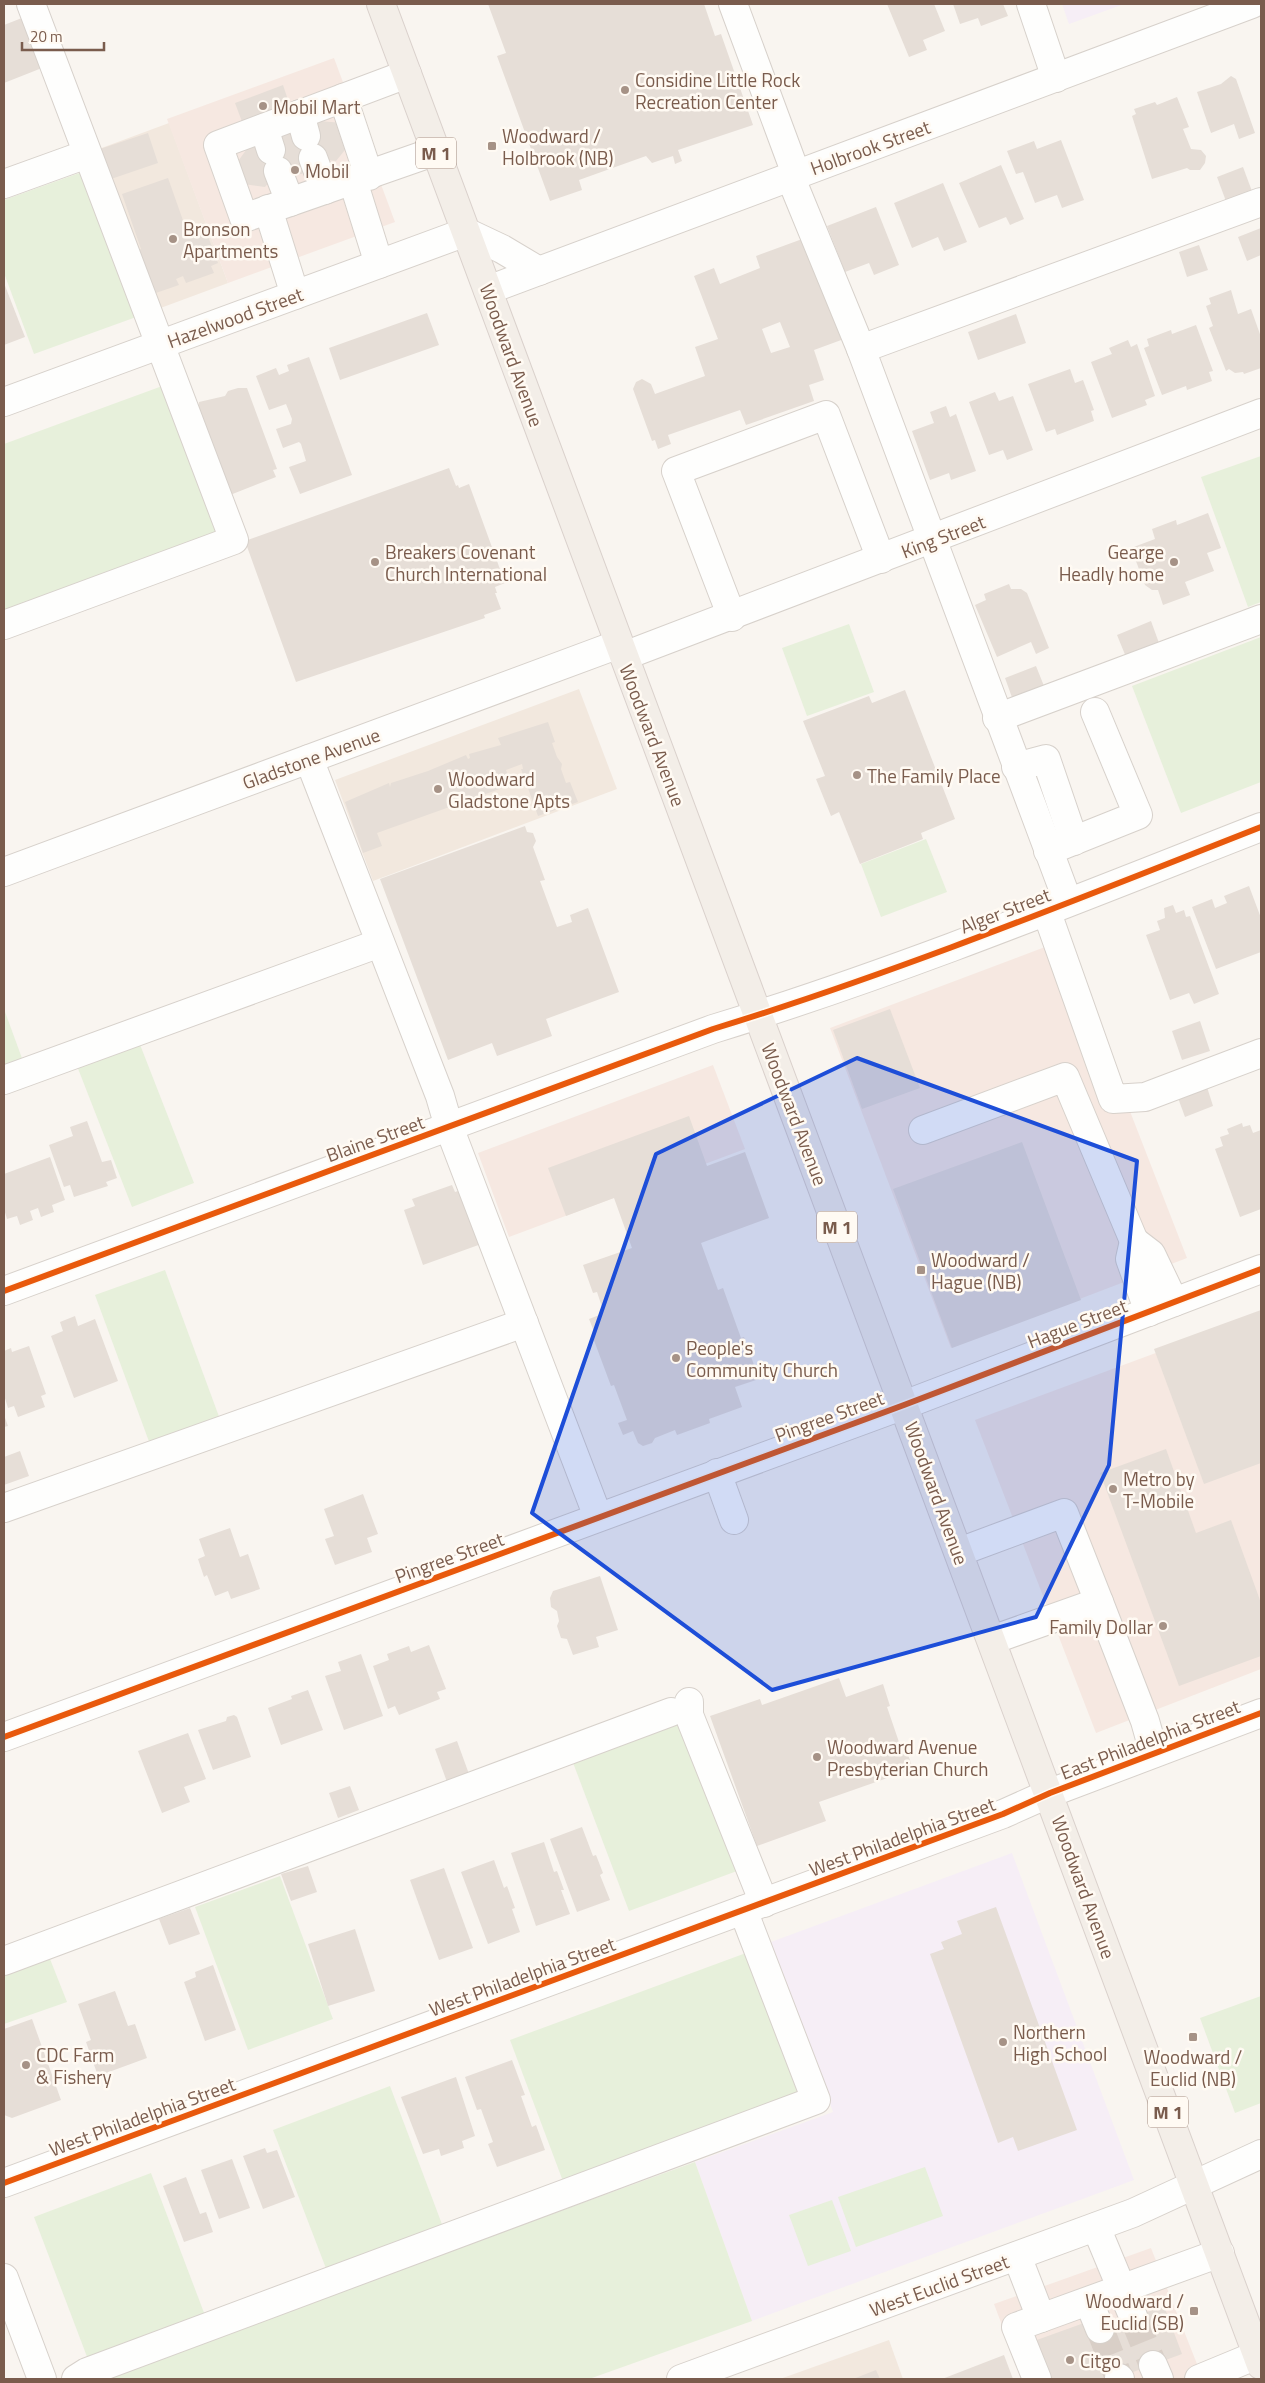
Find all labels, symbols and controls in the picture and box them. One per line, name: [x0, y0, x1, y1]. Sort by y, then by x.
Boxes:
scale bar: [22, 20, 105, 52]
text: 20 m: [30, 25, 63, 48]
place label: Considine Little Rock Recreation Center: [635, 65, 800, 116]
marker: Considine Little Rock Recreation Center: [619, 84, 631, 96]
place label: Mobil Mart: [273, 92, 361, 121]
marker: Mobil Mart: [257, 100, 269, 112]
street label: Holbrook Street: [806, 112, 934, 182]
place label: Woodward / Holbrook (NB): [502, 121, 613, 172]
road number: M 1: [416, 138, 456, 168]
marker: Woodward / Holbrook (NB): [486, 140, 498, 152]
place label: Mobil: [305, 156, 349, 185]
marker: Mobil: [289, 164, 301, 176]
place label: Bronson Apartments: [183, 214, 278, 265]
marker: Bronson Apartments: [167, 233, 179, 245]
street label: Hazelwood Street: [163, 279, 307, 355]
street label: Woodward Avenue: [473, 279, 551, 431]
street label: King Street: [897, 507, 990, 565]
place label: Breakers Covenant Church International: [385, 537, 547, 588]
place label: Gearge Headly home: [1059, 537, 1164, 588]
marker: Breakers Covenant Church International: [369, 556, 381, 568]
marker: Gearge Headly home: [1168, 556, 1180, 568]
street label: Woodward Avenue: [613, 660, 693, 810]
street label: Gladstone Avenue: [238, 720, 384, 796]
place label: The Family Place: [867, 761, 1001, 790]
place label: Woodward Gladstone Apts: [448, 764, 570, 815]
marker: The Family Place: [851, 769, 863, 781]
marker: Woodward Gladstone Apts: [432, 783, 444, 795]
street label: Alger Street: [956, 879, 1055, 941]
street label: Woodward Avenue: [755, 1039, 835, 1189]
street label: Blaine Street: [322, 1107, 429, 1169]
road number: M 1: [817, 1212, 857, 1242]
place label: Woodward / Hague (NB): [931, 1245, 1030, 1296]
marker: Woodward / Hague (NB): [915, 1264, 927, 1276]
street label: Hague Street: [1023, 1291, 1131, 1355]
place label: People's Community Church: [686, 1333, 838, 1384]
marker: People's Community Church: [670, 1352, 682, 1364]
street label: Pingree Street: [770, 1383, 888, 1449]
street label: Woodward Avenue: [898, 1417, 976, 1569]
place label: Metro by T-Mobile: [1123, 1464, 1195, 1515]
marker: Metro by T-Mobile: [1107, 1483, 1119, 1495]
street label: Pingree Street: [390, 1524, 508, 1590]
place label: Family Dollar: [1049, 1612, 1153, 1641]
marker: Family Dollar: [1157, 1620, 1169, 1632]
street label: East Philadelphia Street: [1056, 1691, 1244, 1787]
place label: Woodward Avenue Presbyterian Church: [827, 1732, 988, 1783]
marker: Woodward Avenue Presbyterian Church: [811, 1751, 823, 1763]
street label: West Philadelphia Street: [805, 1789, 1000, 1883]
street label: Woodward Avenue: [1045, 1811, 1123, 1963]
street label: West Philadelphia Street: [425, 1929, 620, 2023]
place label: Northern High School: [1013, 2017, 1107, 2068]
marker: Woodward / Euclid (NB): [1187, 2031, 1199, 2043]
marker: Northern High School: [997, 2036, 1009, 2048]
place label: CDC Farm & Fishery: [36, 2040, 114, 2091]
place label: Woodward / Euclid (NB): [1144, 2042, 1243, 2093]
marker: CDC Farm & Fishery: [20, 2059, 32, 2071]
street label: West Philadelphia Street: [45, 2069, 240, 2163]
road number: M 1: [1148, 2096, 1188, 2128]
street label: West Euclid Street: [865, 2246, 1013, 2324]
place label: Woodward / Euclid (SB): [1085, 2286, 1184, 2337]
marker: Woodward / Euclid (SB): [1188, 2305, 1200, 2317]
place label: Citgo: [1080, 2346, 1121, 2375]
marker: Citgo: [1064, 2354, 1076, 2366]

